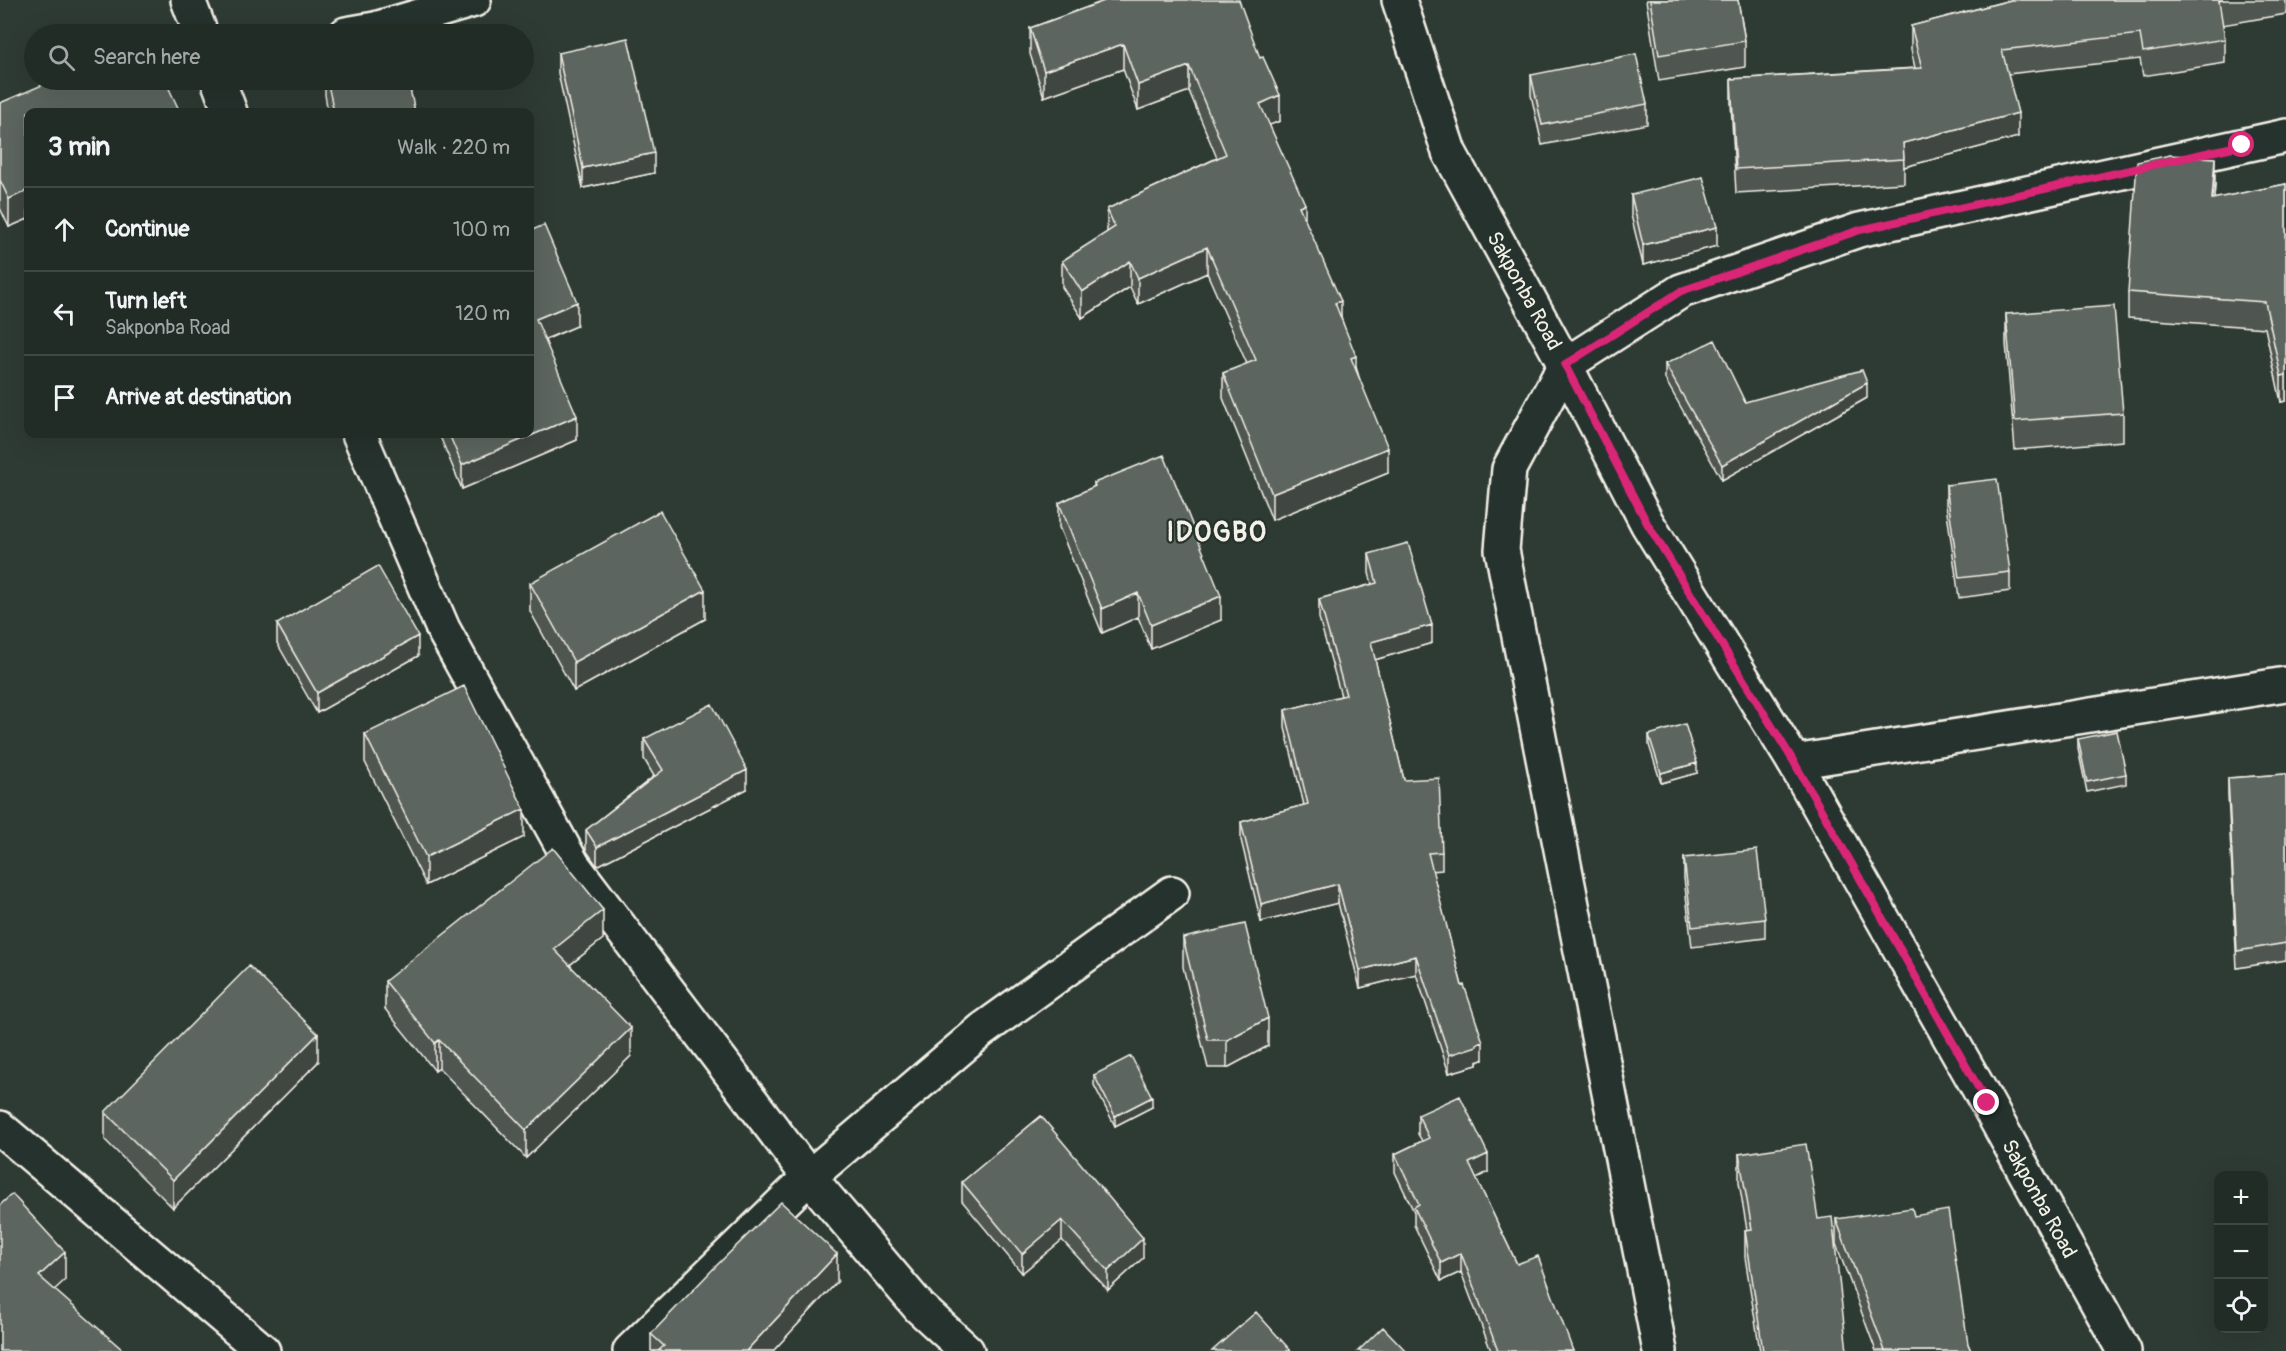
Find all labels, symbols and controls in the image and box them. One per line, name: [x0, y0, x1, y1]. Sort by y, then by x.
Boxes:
search box: [24, 24, 534, 90]
icon: search: [45, 41, 78, 74]
text: Search here: [93, 43, 200, 71]
text: 3 min: [48, 131, 110, 163]
route start: [2228, 131, 2254, 157]
text: Walk · 220 m: [397, 135, 510, 160]
icon: ahead: [48, 213, 81, 246]
text: Continue: [105, 215, 189, 243]
text: 100 m: [453, 217, 510, 242]
street label: Sakponba Road: [1480, 227, 1568, 355]
text: Turn left: [105, 287, 187, 315]
icon: left: [48, 297, 81, 330]
text: 120 m: [455, 301, 510, 326]
text: Sakponba Road: [105, 315, 230, 340]
icon: arrive: [48, 381, 81, 414]
text: Arrive at destination: [105, 383, 291, 411]
district label: IDOGBO: [1166, 516, 1268, 549]
route end: [1973, 1089, 1999, 1115]
street label: Sakponba Road: [1995, 1135, 2083, 1263]
map controls: [2214, 1171, 2268, 1333]
button: +: [2214, 1171, 2268, 1225]
button: −: [2214, 1225, 2268, 1279]
button: locate: [2214, 1279, 2268, 1333]

